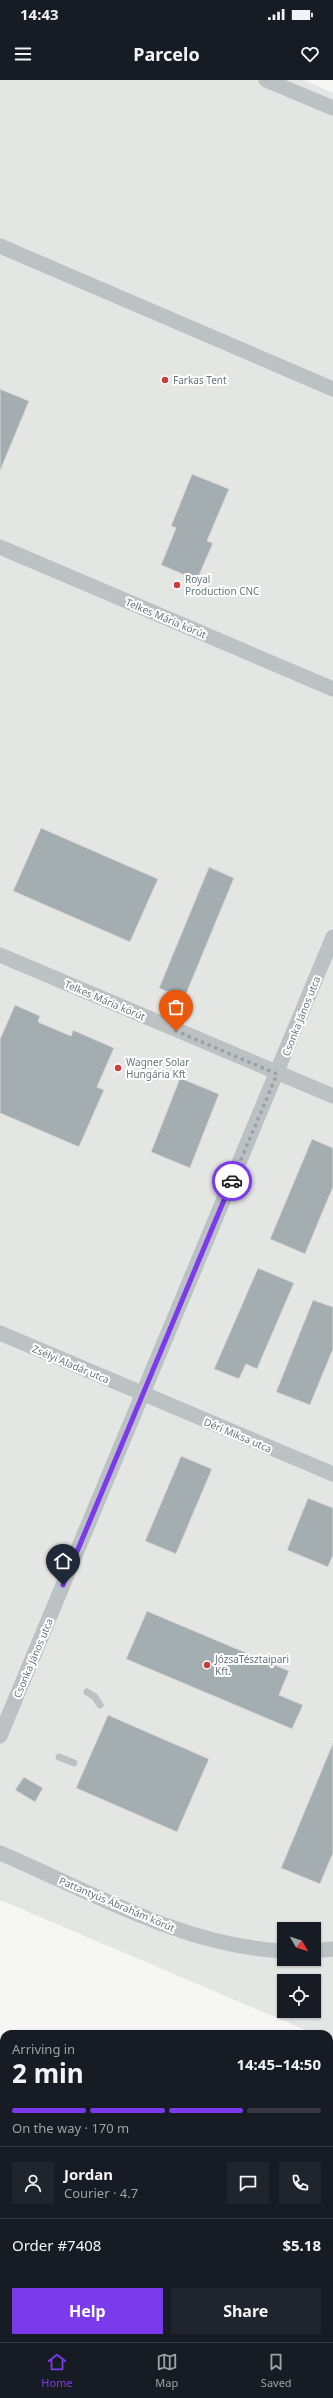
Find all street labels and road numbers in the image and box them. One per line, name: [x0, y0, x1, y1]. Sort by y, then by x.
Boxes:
street label: Telkes Mária körút: [124, 595, 209, 641]
street label: Csonka János utca: [279, 974, 323, 1058]
street label: Telkes Mária körút: [63, 977, 148, 1023]
street label: Zsélyi Aladár utca: [30, 1341, 112, 1387]
street label: Déri Miksa utca: [202, 1414, 274, 1456]
street label: Csonka János utca: [10, 1616, 56, 1700]
street label: Pattantyús Ábrahám körút: [57, 1873, 177, 1935]

